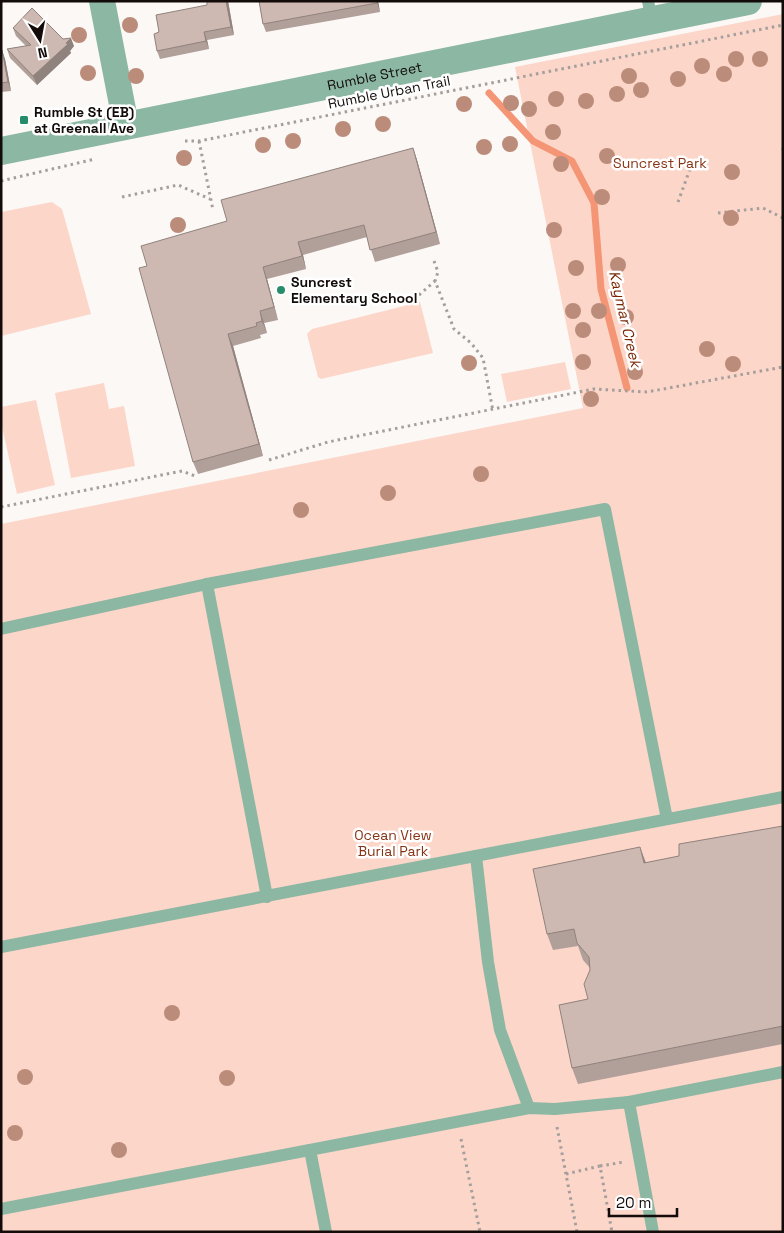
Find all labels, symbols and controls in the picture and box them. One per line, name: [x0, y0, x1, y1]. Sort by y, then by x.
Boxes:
north arrow: [15, 15, 65, 65]
text: N: [36, 43, 49, 62]
street label: Rumble Street: [325, 58, 424, 94]
street label: Rumble Urban Trail: [326, 71, 452, 113]
place label: Rumble St (EB) at Greenall Ave: [34, 103, 134, 137]
marker: Rumble St (EB) at Greenall Ave: [18, 114, 30, 126]
park label: Suncrest Park: [613, 154, 707, 172]
water label: Kaymar Creek: [605, 269, 646, 371]
place label: Suncrest Elementary School: [291, 273, 417, 307]
marker: Suncrest Elementary School: [275, 284, 287, 296]
park label: Ocean View Burial Park: [354, 826, 432, 860]
scale bar: [609, 1186, 676, 1218]
text: 20 m: [616, 1193, 651, 1212]

